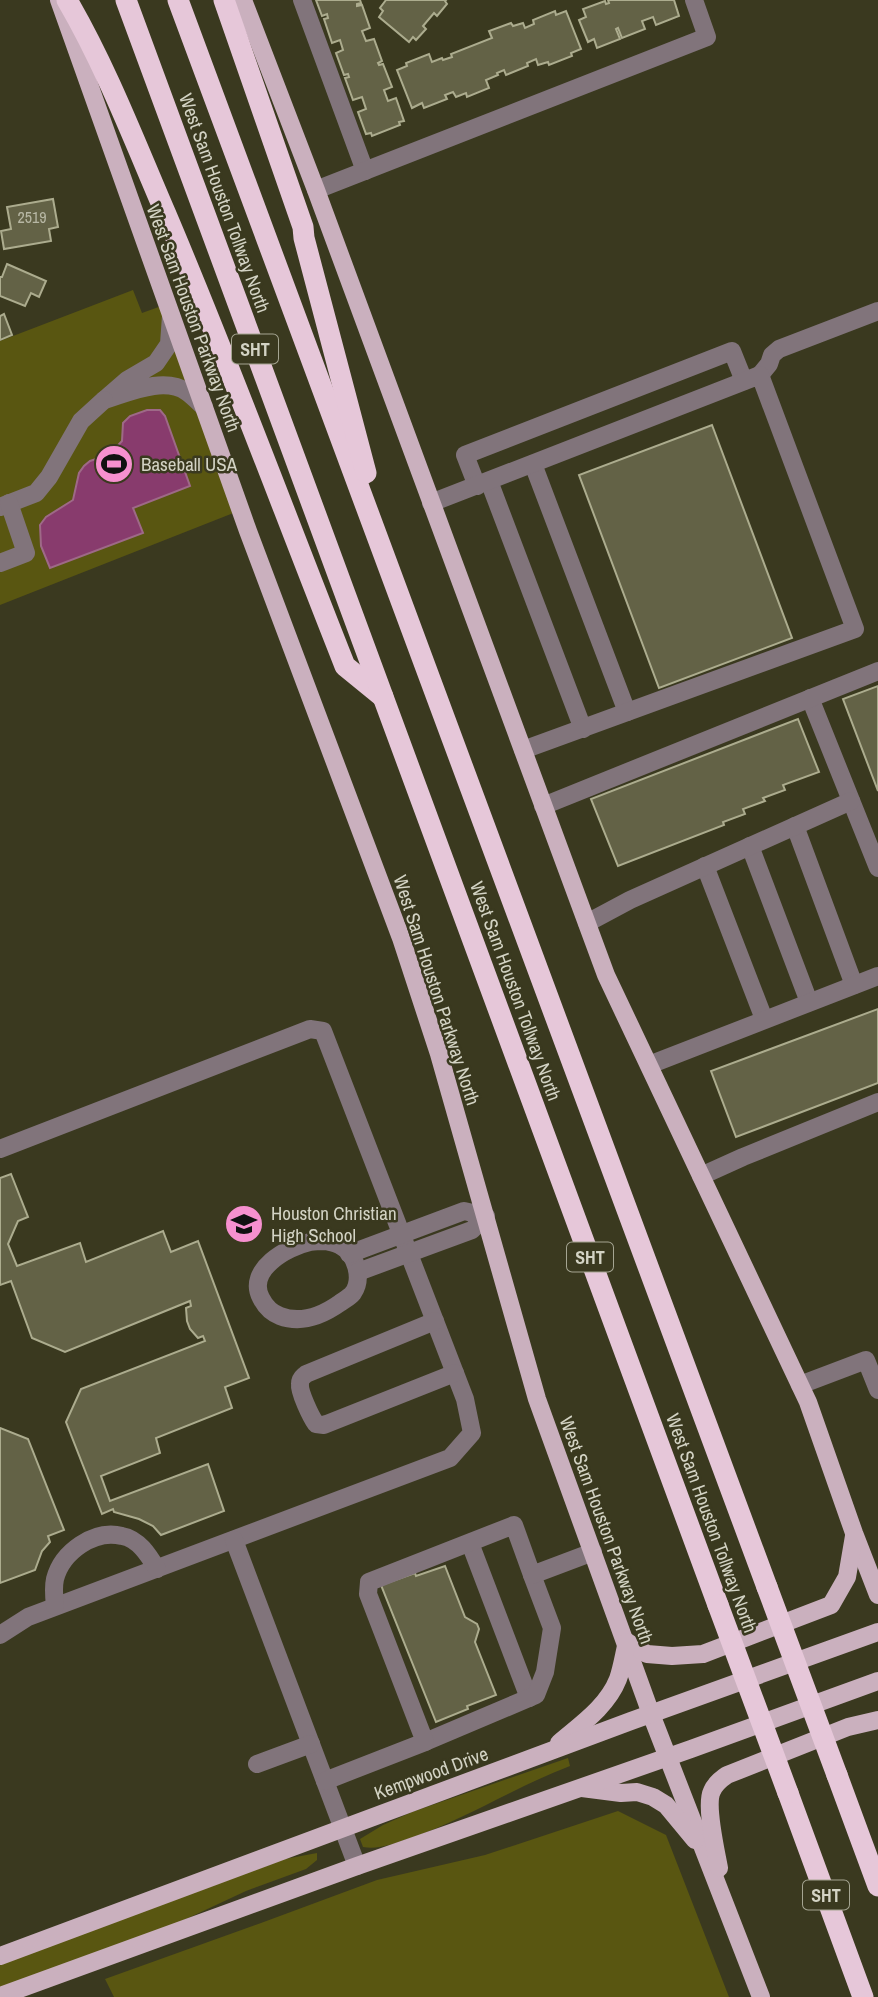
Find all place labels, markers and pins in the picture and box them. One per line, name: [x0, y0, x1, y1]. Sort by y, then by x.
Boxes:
sports icon: Baseball USA: [93, 443, 135, 485]
place label: Baseball USA: [141, 451, 238, 477]
place label: Houston Christian High School: [271, 1200, 397, 1248]
school or university icon: Houston Christian High School: [223, 1203, 265, 1245]

